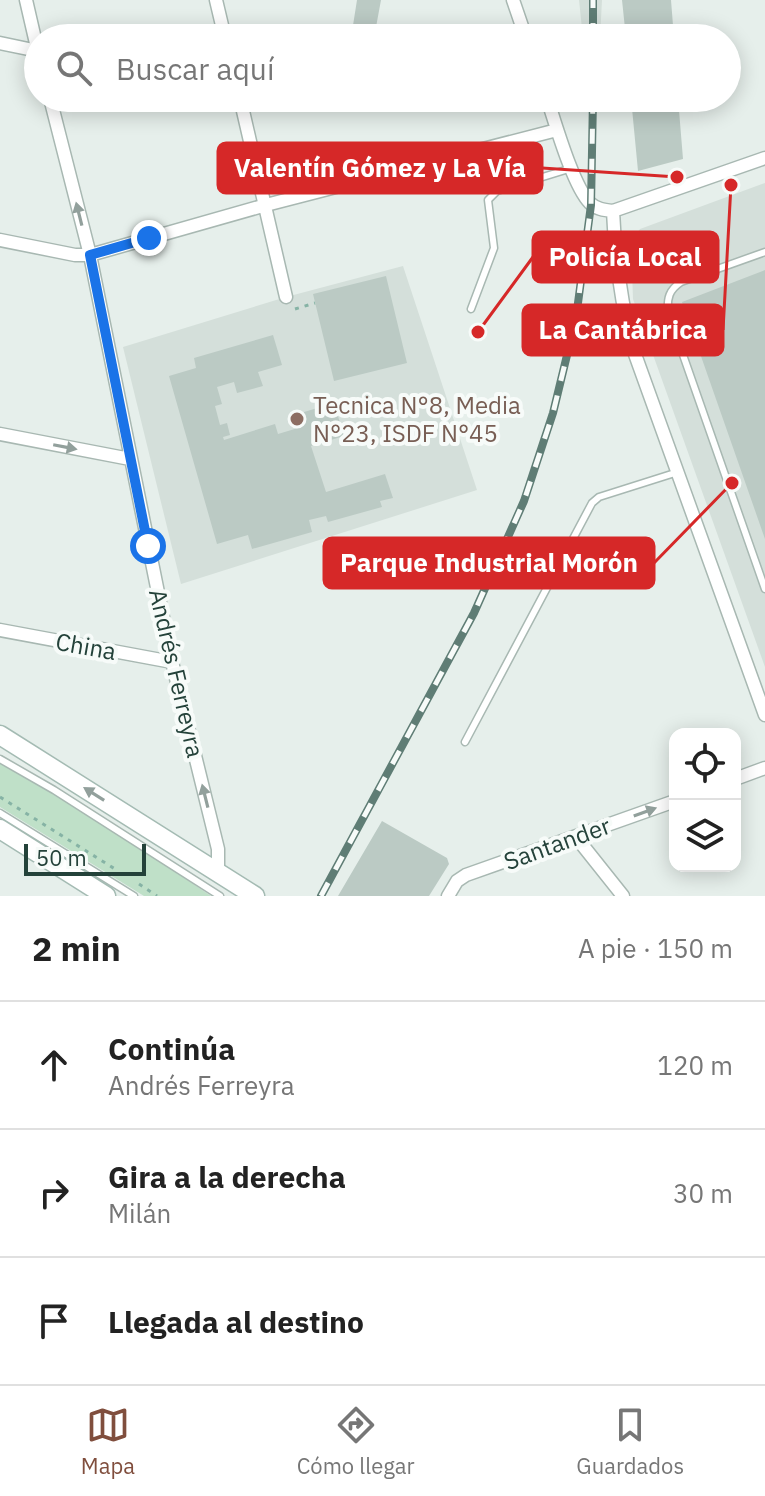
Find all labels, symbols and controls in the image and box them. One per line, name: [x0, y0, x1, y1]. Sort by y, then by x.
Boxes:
search box: [24, 24, 741, 112]
icon: search: [52, 46, 96, 90]
text: Buscar aquí: [116, 49, 274, 88]
callout: Valentín Gómez y La Vía: [218, 143, 542, 193]
text: Valentín Gómez y La Vía: [234, 150, 526, 184]
one-way arrow: [73, 201, 85, 226]
route end: [131, 220, 167, 256]
callout: Policía Local: [533, 232, 718, 282]
text: Policía Local: [549, 239, 701, 273]
callout: La Cantábrica: [523, 305, 723, 355]
text: La Cantábrica: [539, 312, 708, 346]
place label: Tecnica N°8, Media N°23, ISDF N°45: [313, 389, 521, 449]
marker: Tecnica N°8, Media N°23, ISDF N°45: [288, 410, 306, 428]
one-way arrow: [53, 441, 78, 453]
route start: [130, 528, 166, 564]
callout: Parque Industrial Morón: [324, 538, 654, 588]
text: Parque Industrial Morón: [340, 545, 638, 579]
street label: Andrés Ferreyra: [142, 586, 212, 761]
street label: China: [53, 625, 119, 667]
map controls: [669, 728, 741, 872]
button: locate: [669, 728, 741, 800]
one-way arrow: [199, 783, 211, 808]
one-way arrow: [83, 788, 105, 802]
button: layers: [669, 800, 741, 872]
one-way arrow: [633, 805, 657, 818]
street label: Santander: [499, 809, 615, 877]
scale bar: [24, 840, 146, 876]
text: 50 m: [36, 843, 87, 872]
text: 2 min: [32, 926, 121, 970]
text: A pie · 150 m: [578, 931, 733, 965]
text: Continúa: [108, 1029, 235, 1068]
icon: ahead: [32, 1043, 76, 1087]
text: 120 m: [657, 1048, 733, 1082]
text: Andrés Ferreyra: [108, 1068, 295, 1102]
text: Gira a la derecha: [108, 1157, 346, 1196]
icon: right: [32, 1171, 76, 1215]
text: 30 m: [673, 1176, 733, 1210]
text: Milán: [108, 1196, 171, 1230]
icon: arrive: [32, 1299, 76, 1343]
text: Llegada al destino: [108, 1302, 364, 1341]
tab: Mapa: [81, 1403, 135, 1480]
tab: Cómo llegar: [297, 1403, 415, 1480]
tab: Guardados: [576, 1403, 684, 1480]

